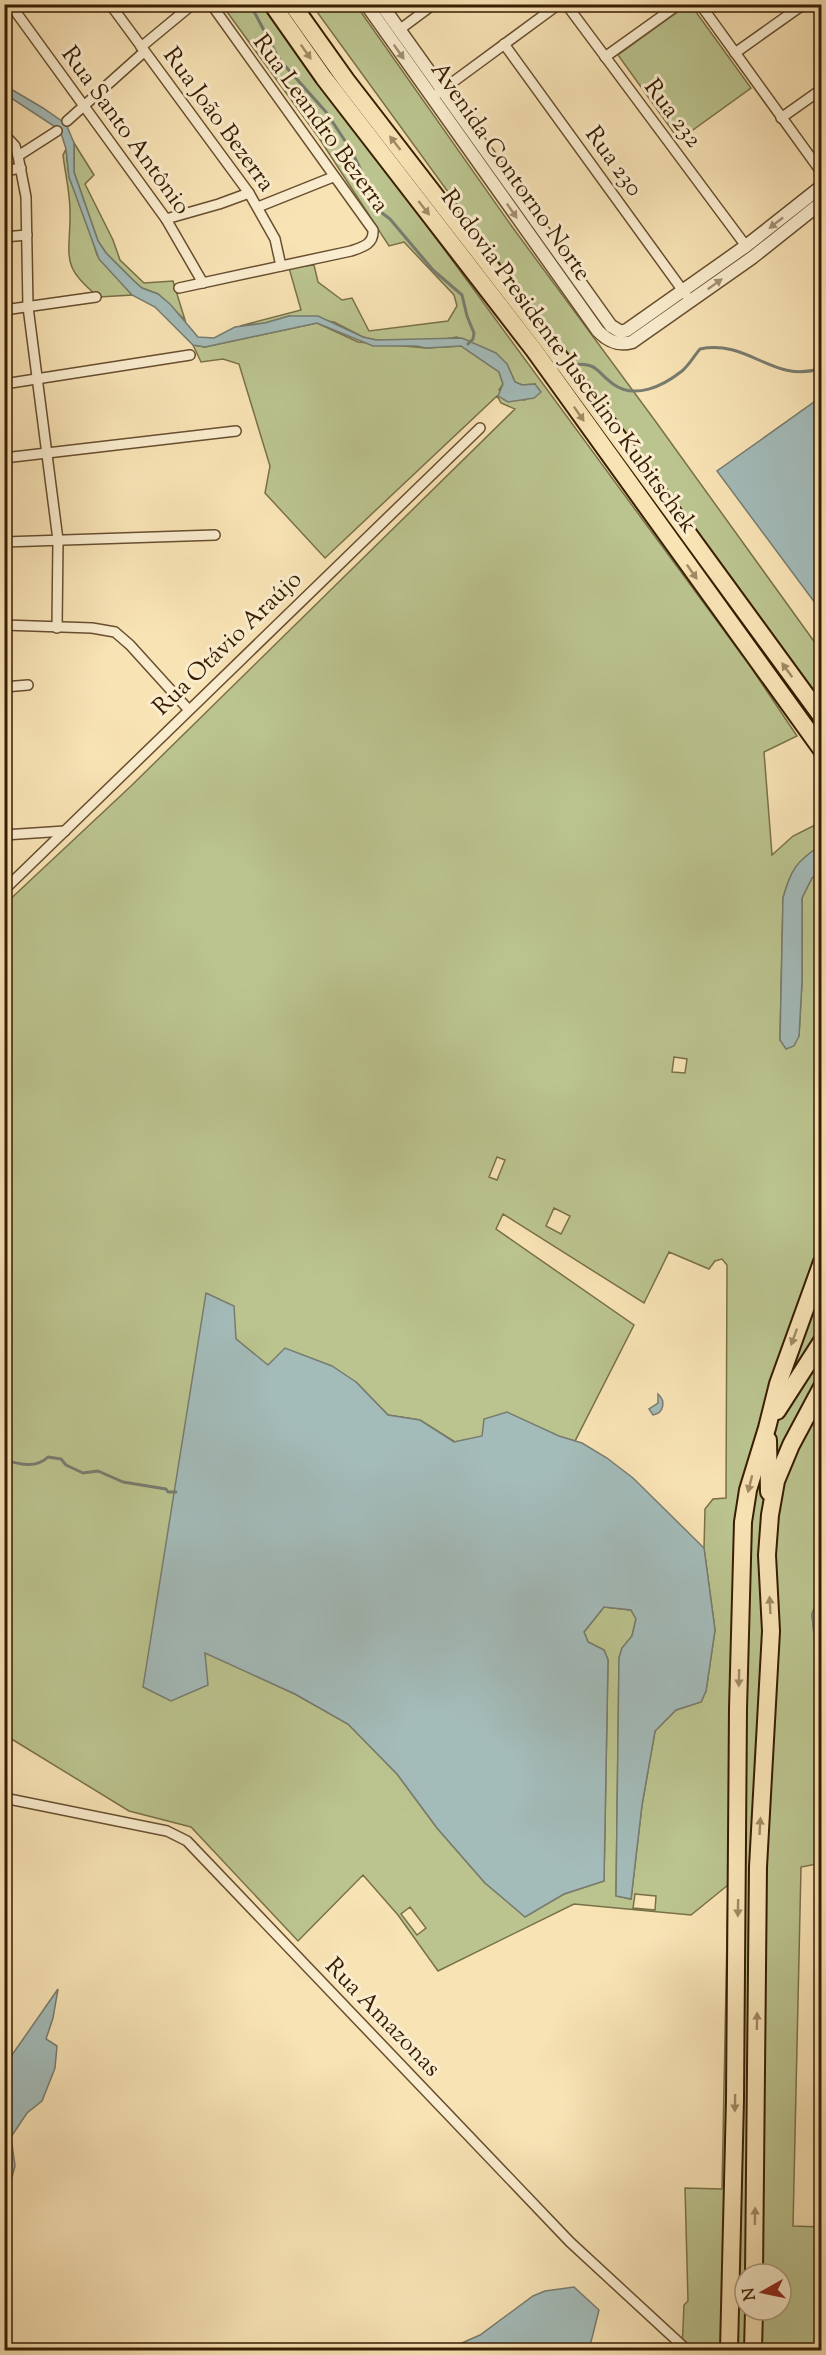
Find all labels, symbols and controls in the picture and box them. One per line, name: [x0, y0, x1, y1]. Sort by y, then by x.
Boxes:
street label: Rua Leandro Bezerra: [244, 28, 396, 220]
street label: Rua Santo Antônio: [52, 40, 198, 222]
street label: Rua João Bezerra: [154, 41, 282, 199]
one-way arrow: [300, 44, 312, 60]
one-way arrow: [393, 44, 405, 60]
street label: Avenida Contorno Norte: [421, 56, 599, 288]
street label: Rua 232: [635, 72, 709, 156]
street label: Rua 230: [576, 120, 650, 204]
one-way arrow: [388, 135, 401, 151]
street label: Rodovia Presidente Juscelino Kubitschek: [432, 183, 704, 541]
one-way arrow: [418, 199, 430, 215]
one-way arrow: [506, 203, 518, 219]
one-way arrow: [768, 216, 783, 228]
one-way arrow: [707, 279, 722, 291]
one-way arrow: [573, 405, 585, 421]
street label: Rua Otávio Araújo: [146, 564, 310, 724]
one-way arrow: [686, 565, 698, 580]
one-way arrow: [781, 662, 793, 678]
one-way arrow: [789, 1328, 799, 1346]
one-way arrow: [744, 1474, 754, 1493]
one-way arrow: [765, 1595, 774, 1614]
one-way arrow: [734, 1668, 743, 1687]
one-way arrow: [756, 1816, 765, 1835]
one-way arrow: [733, 1899, 742, 1918]
street label: Rua Amazonas: [316, 1951, 448, 2085]
one-way arrow: [752, 2011, 762, 2030]
one-way arrow: [730, 2094, 740, 2113]
one-way arrow: [750, 2206, 760, 2225]
north arrow: [733, 2262, 793, 2322]
text: N: [738, 2286, 763, 2302]

